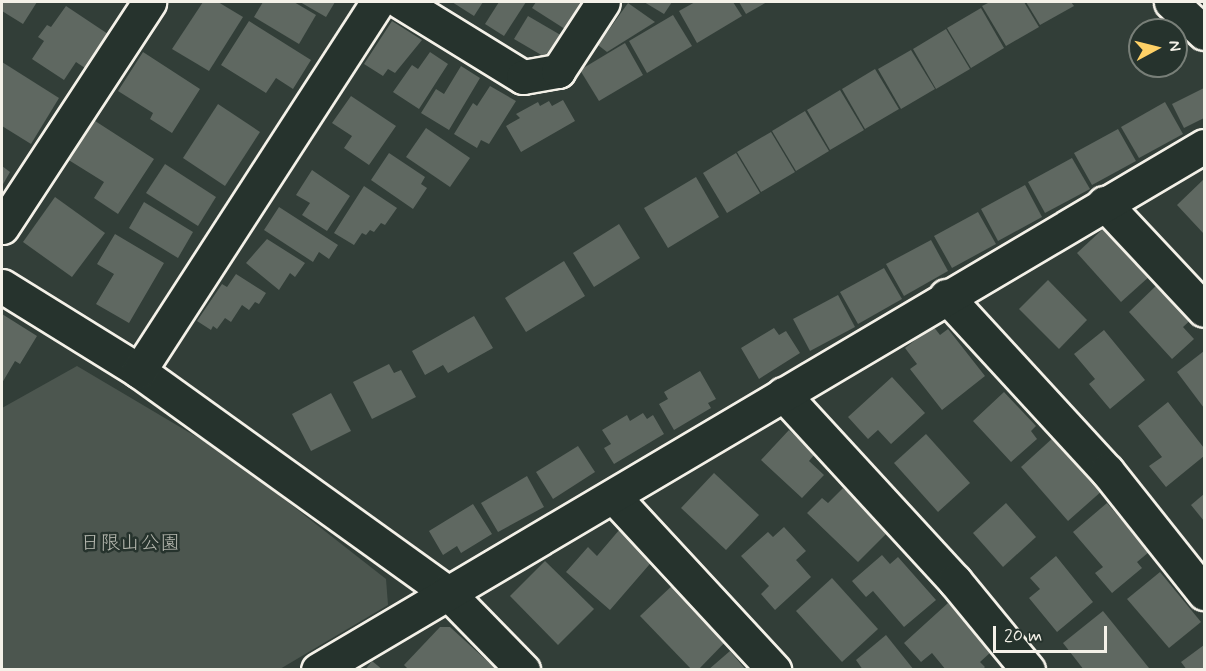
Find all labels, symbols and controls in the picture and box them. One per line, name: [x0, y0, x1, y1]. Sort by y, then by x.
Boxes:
north arrow: [1128, 18, 1188, 78]
text: N: [1163, 39, 1185, 53]
park label: 日限山公園: [80, 531, 180, 555]
scale bar: [996, 614, 1110, 652]
text: 20 m: [1004, 624, 1042, 648]

